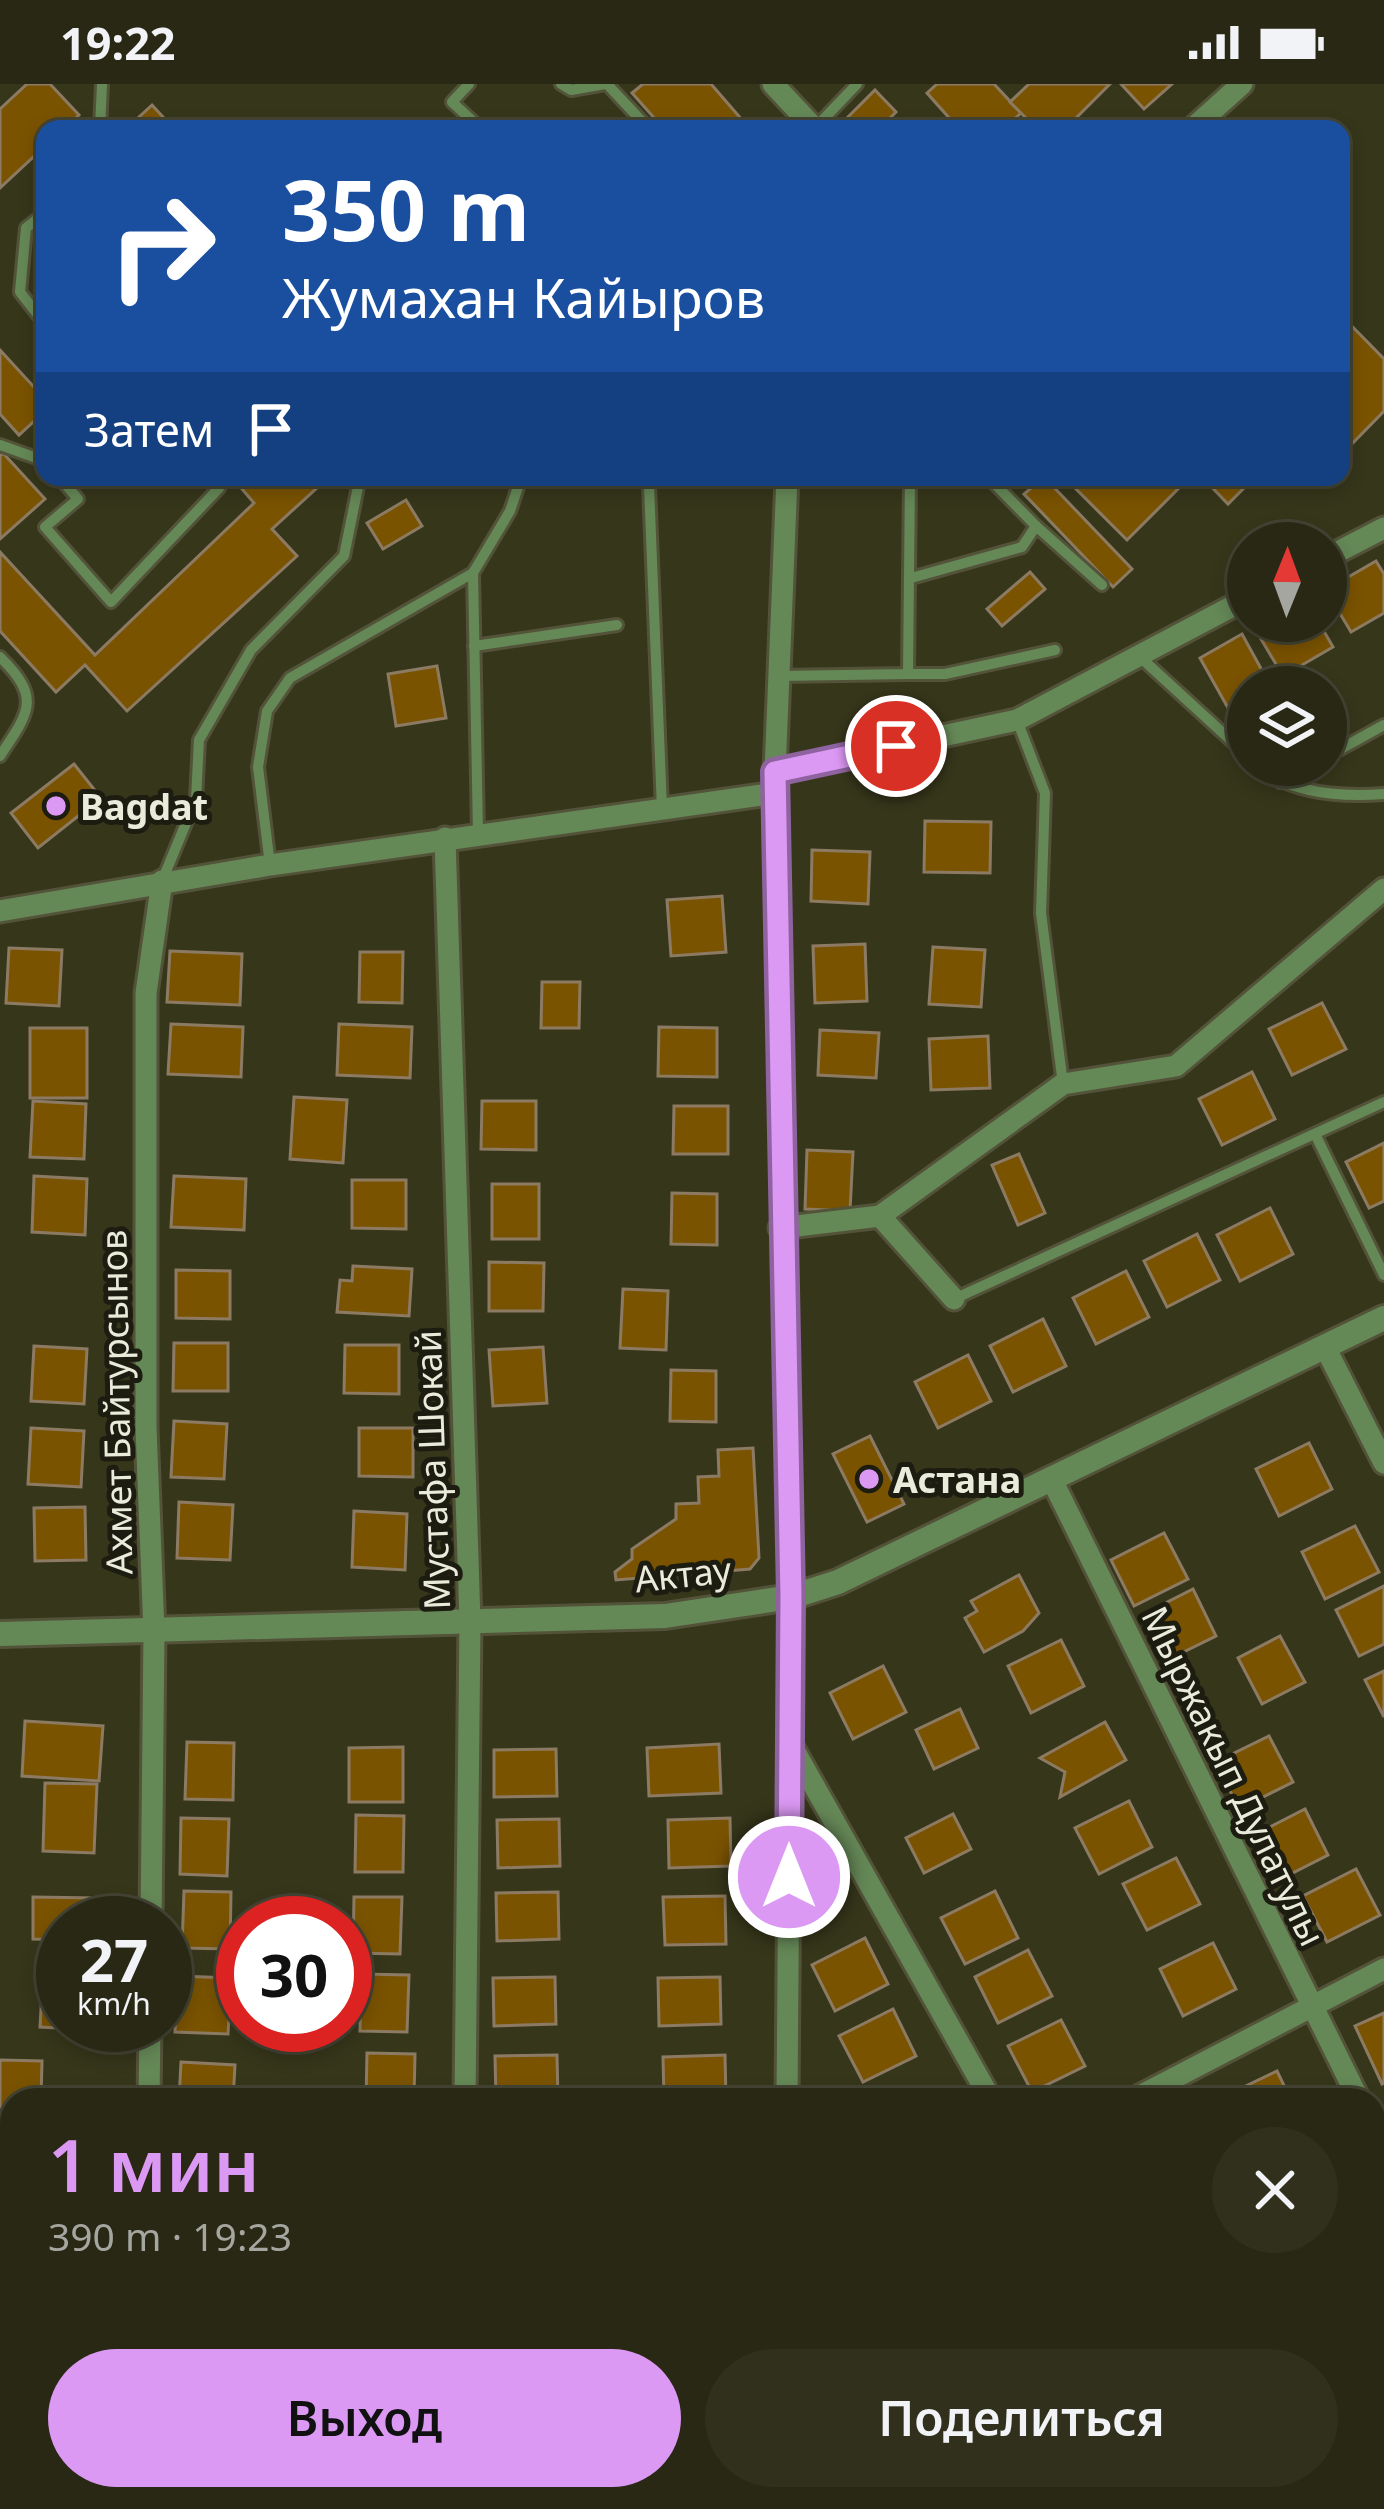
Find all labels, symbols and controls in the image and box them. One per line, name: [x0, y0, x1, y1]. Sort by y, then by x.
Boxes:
text: 19:22: [60, 12, 176, 73]
text: 350 m: [282, 151, 530, 266]
icon: right: [84, 168, 240, 324]
text: Жумахан Кайыров: [282, 260, 765, 334]
icon: arrive: [238, 396, 304, 462]
text: Затем: [84, 399, 214, 460]
north arrow: [1227, 522, 1347, 642]
map controls: [1227, 522, 1347, 786]
button: layers: [1227, 666, 1347, 786]
pin: [845, 695, 947, 797]
icon: arrive: [863, 713, 929, 779]
place label: Bagdat: [80, 782, 208, 831]
marker: Bagdat: [43, 793, 69, 819]
street label: Ахмет Байтурсынов: [88, 1229, 144, 1575]
street label: Мустафа Шокай: [403, 1329, 461, 1611]
place label: Астана: [893, 1455, 1021, 1504]
marker: Астана: [856, 1466, 882, 1492]
street label: Актау: [632, 1545, 734, 1603]
street label: Мыржакып Дулатулы: [1130, 1598, 1338, 1954]
position arrow: [726, 1814, 852, 1940]
speed limit sign: 30: [216, 1896, 372, 2052]
text: 27: [80, 1918, 148, 2000]
text: km/h: [77, 1983, 151, 2024]
text: 1 мин: [48, 2115, 259, 2213]
button: close: [1212, 2127, 1338, 2253]
text: 390 m · 19:23: [48, 2209, 292, 2262]
button: Выход: [48, 2349, 681, 2487]
button: Поделиться: [705, 2349, 1338, 2487]

